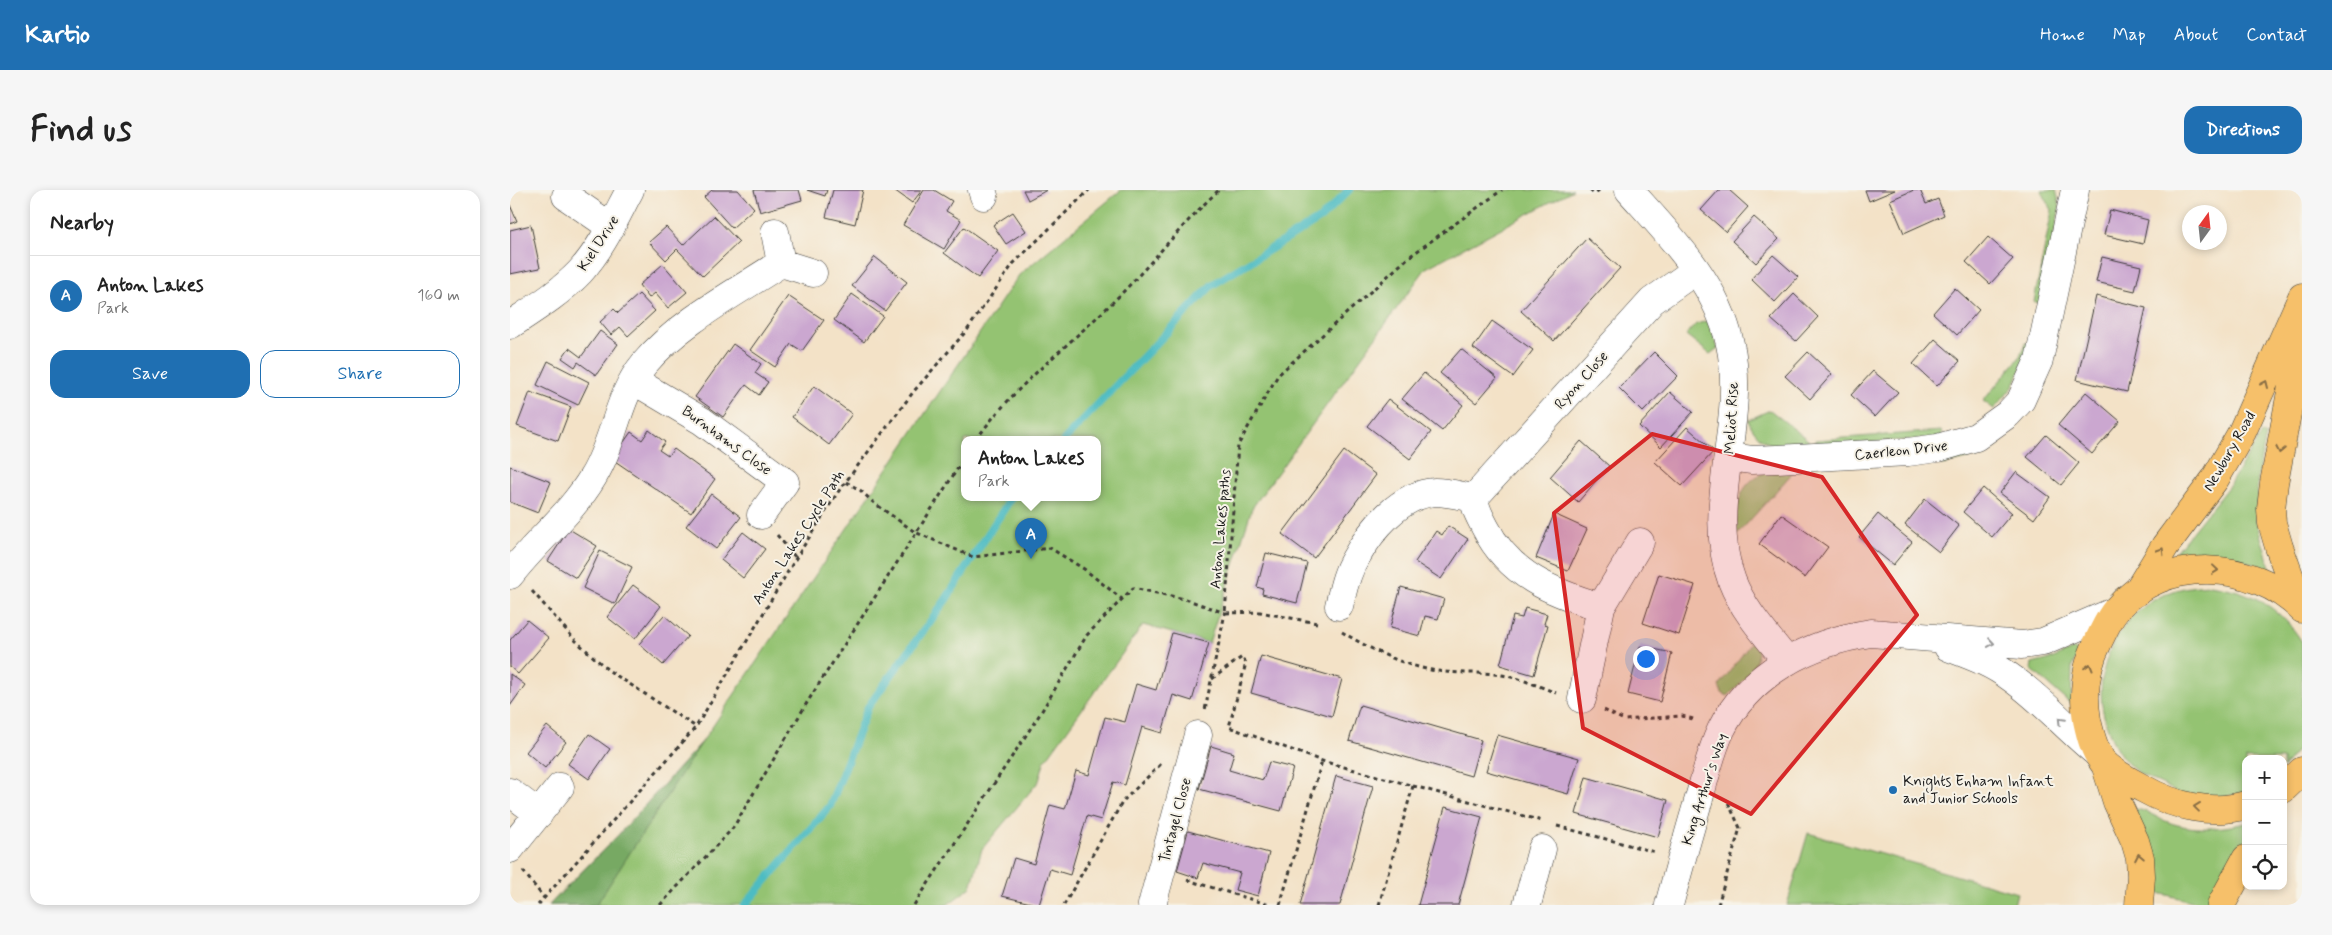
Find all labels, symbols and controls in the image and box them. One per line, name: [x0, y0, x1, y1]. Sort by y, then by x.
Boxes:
text: Kartio: [25, 20, 90, 51]
text: Home: [2040, 23, 2085, 47]
text: Map: [2113, 23, 2146, 47]
text: About: [2174, 23, 2218, 47]
text: Contact: [2246, 23, 2307, 47]
button: Directions: [2184, 106, 2302, 154]
text: Find us: [30, 107, 132, 153]
north arrow: [2182, 205, 2227, 250]
text: Nearby: [50, 209, 114, 237]
street label: Kiel Drive: [573, 212, 624, 275]
text: Anton Lakes: [97, 273, 204, 298]
text: A: [61, 285, 71, 306]
text: 160 m: [417, 285, 460, 306]
text: Park: [97, 298, 129, 319]
street label: Ryon Close: [1550, 347, 1613, 414]
button: Save: [50, 350, 250, 398]
button: Share: [260, 350, 460, 398]
one-way arrow: [2258, 380, 2269, 389]
street label: Meliot Rise: [1720, 381, 1744, 455]
street label: Burnhams Close: [677, 401, 776, 480]
street label: Newbury Road: [2199, 408, 2261, 495]
popup: [961, 436, 1101, 501]
street label: Caerleon Drive: [1854, 436, 1949, 466]
text: Anton Lakes: [978, 446, 1084, 471]
one-way arrow: [2276, 446, 2286, 455]
street label: Anton Lakes Cycle Path: [748, 467, 850, 608]
street label: Anton Lakes paths: [1206, 468, 1236, 590]
text: Park: [978, 471, 1010, 492]
pin: A: [1015, 518, 1047, 559]
one-way arrow: [2155, 548, 2165, 557]
one-way arrow: [2211, 564, 2219, 575]
one-way arrow: [1987, 638, 1996, 648]
your location: [1633, 646, 1659, 672]
one-way arrow: [2083, 663, 2093, 671]
one-way arrow: [2058, 718, 2067, 727]
street label: King Arthur's Way: [1677, 731, 1733, 848]
map controls: [2242, 755, 2287, 890]
button: +: [2242, 755, 2287, 800]
place label: Knights Enham Infant and Junior Schools: [1903, 772, 2054, 809]
street label: Tintagel Close: [1155, 775, 1197, 865]
marker: Knights Enham Infant and Junior Schools: [1887, 784, 1899, 796]
button: −: [2242, 800, 2287, 845]
one-way arrow: [2193, 802, 2201, 813]
button: locate: [2242, 845, 2287, 890]
one-way arrow: [2134, 852, 2144, 861]

